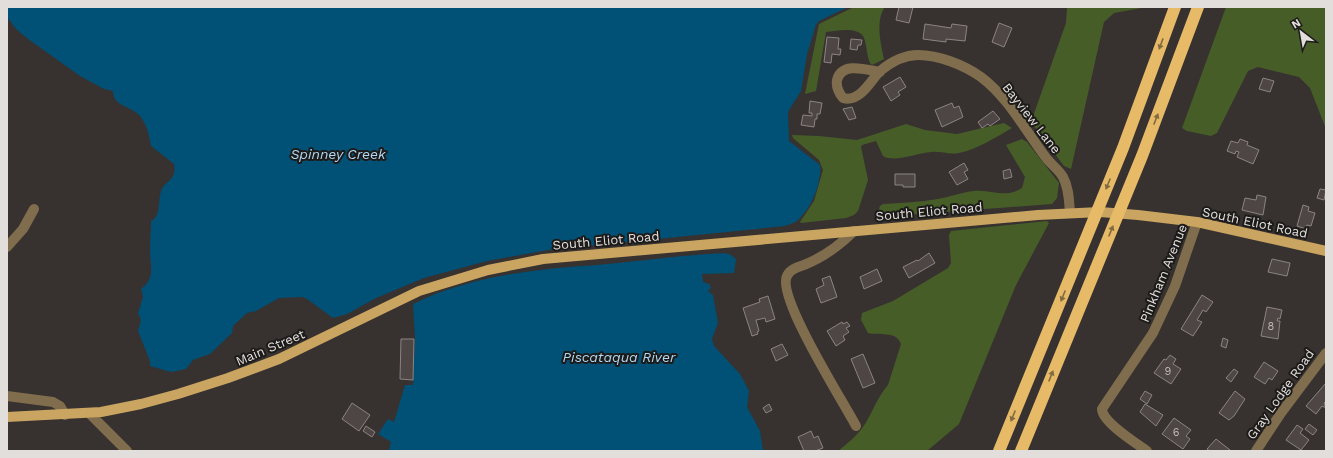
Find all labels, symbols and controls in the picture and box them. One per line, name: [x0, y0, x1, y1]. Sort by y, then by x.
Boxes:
north arrow: [1281, 12, 1321, 52]
text: N: [1289, 16, 1303, 32]
one-way arrow: [1158, 38, 1164, 50]
street label: Bayview Lane: [999, 80, 1064, 157]
one-way arrow: [1153, 113, 1159, 125]
water label: Spinney Creek: [290, 146, 386, 162]
one-way arrow: [1105, 179, 1111, 191]
street label: South Eliot Road: [875, 199, 983, 224]
street label: South Eliot Road: [1201, 204, 1309, 241]
street label: Pinkham Avenue: [1137, 222, 1190, 324]
one-way arrow: [1108, 226, 1114, 237]
street label: South Eliot Road: [552, 228, 660, 253]
one-way arrow: [1060, 291, 1066, 302]
house number: 8: [1268, 320, 1275, 333]
street label: Main Street: [233, 326, 307, 369]
street label: Gray Lodge Road: [1244, 346, 1317, 442]
water label: Piscataqua River: [563, 349, 676, 365]
house number: 9: [1165, 365, 1172, 378]
one-way arrow: [1049, 370, 1055, 382]
one-way arrow: [1010, 411, 1016, 423]
house number: 6: [1173, 426, 1180, 439]

